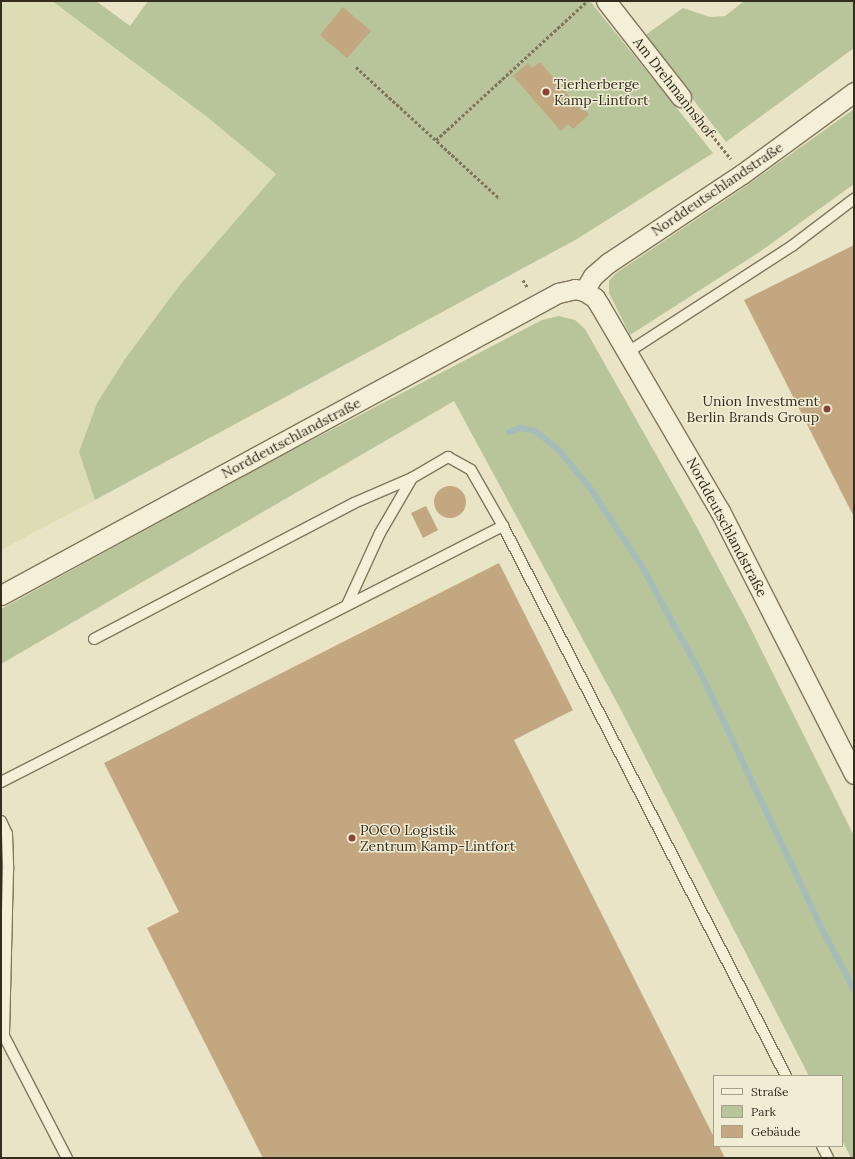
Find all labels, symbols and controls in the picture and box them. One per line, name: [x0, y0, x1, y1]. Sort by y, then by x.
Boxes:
street label: Am Drehmannshof: [630, 34, 718, 140]
place label: Tierherberge Kamp-Lintfort: [554, 76, 649, 108]
marker: Tierherberge Kamp-Lintfort: [541, 87, 551, 97]
street label: Norddeutschlandstraße: [648, 139, 786, 239]
place label: Union Investment Berlin Brands Group: [686, 393, 819, 426]
street label: Norddeutschlandstraße: [219, 394, 363, 482]
marker: Union Investment Berlin Brands Group: [822, 404, 832, 414]
street label: Norddeutschlandstraße: [683, 455, 771, 599]
place label: POCO Logistik Zentrum Kamp-Lintfort: [360, 822, 515, 854]
marker: POCO Logistik Zentrum Kamp-Lintfort: [347, 833, 357, 843]
legend: [713, 1075, 843, 1147]
text: Straße: [751, 1084, 788, 1099]
text: Park: [751, 1104, 776, 1119]
text: Gebäude: [751, 1124, 801, 1139]

